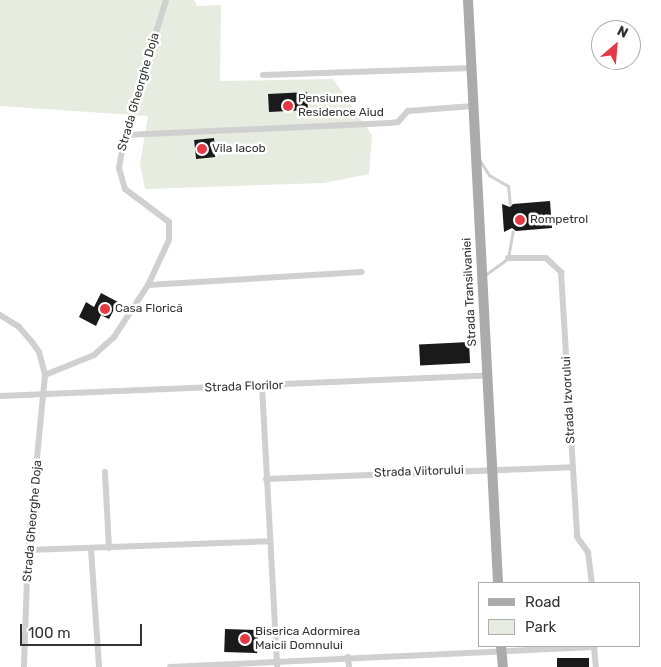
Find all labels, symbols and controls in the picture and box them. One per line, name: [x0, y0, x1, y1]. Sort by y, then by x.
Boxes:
north arrow: [591, 20, 641, 70]
text: N: [614, 22, 631, 42]
street label: Strada Gheorghe Doja: [115, 31, 163, 153]
place label: Pensiunea Residence Aiud: [298, 92, 384, 120]
marker: Pensiunea Residence Aiud: [282, 100, 294, 112]
place label: Vila Iacob: [212, 142, 266, 156]
marker: Vila Iacob: [196, 143, 208, 155]
place label: Rompetrol: [530, 213, 588, 227]
marker: Rompetrol: [514, 214, 526, 226]
street label: Strada Transilvaniei: [460, 237, 480, 347]
place label: Casa Florică: [115, 302, 183, 316]
marker: Casa Florică: [99, 303, 111, 315]
street label: Strada Izvorului: [560, 356, 578, 444]
street label: Strada Florilor: [204, 378, 284, 396]
street label: Strada Gheorghe Doja: [20, 459, 46, 583]
street label: Strada Viitorului: [374, 463, 464, 481]
legend: [478, 582, 641, 647]
text: Road: [525, 593, 561, 611]
scale bar: [22, 614, 145, 646]
text: Park: [525, 618, 556, 636]
text: 100 m: [28, 624, 70, 642]
place label: Biserica Adormirea Maicii Domnului: [255, 625, 360, 653]
marker: Biserica Adormirea Maicii Domnului: [239, 633, 251, 645]

